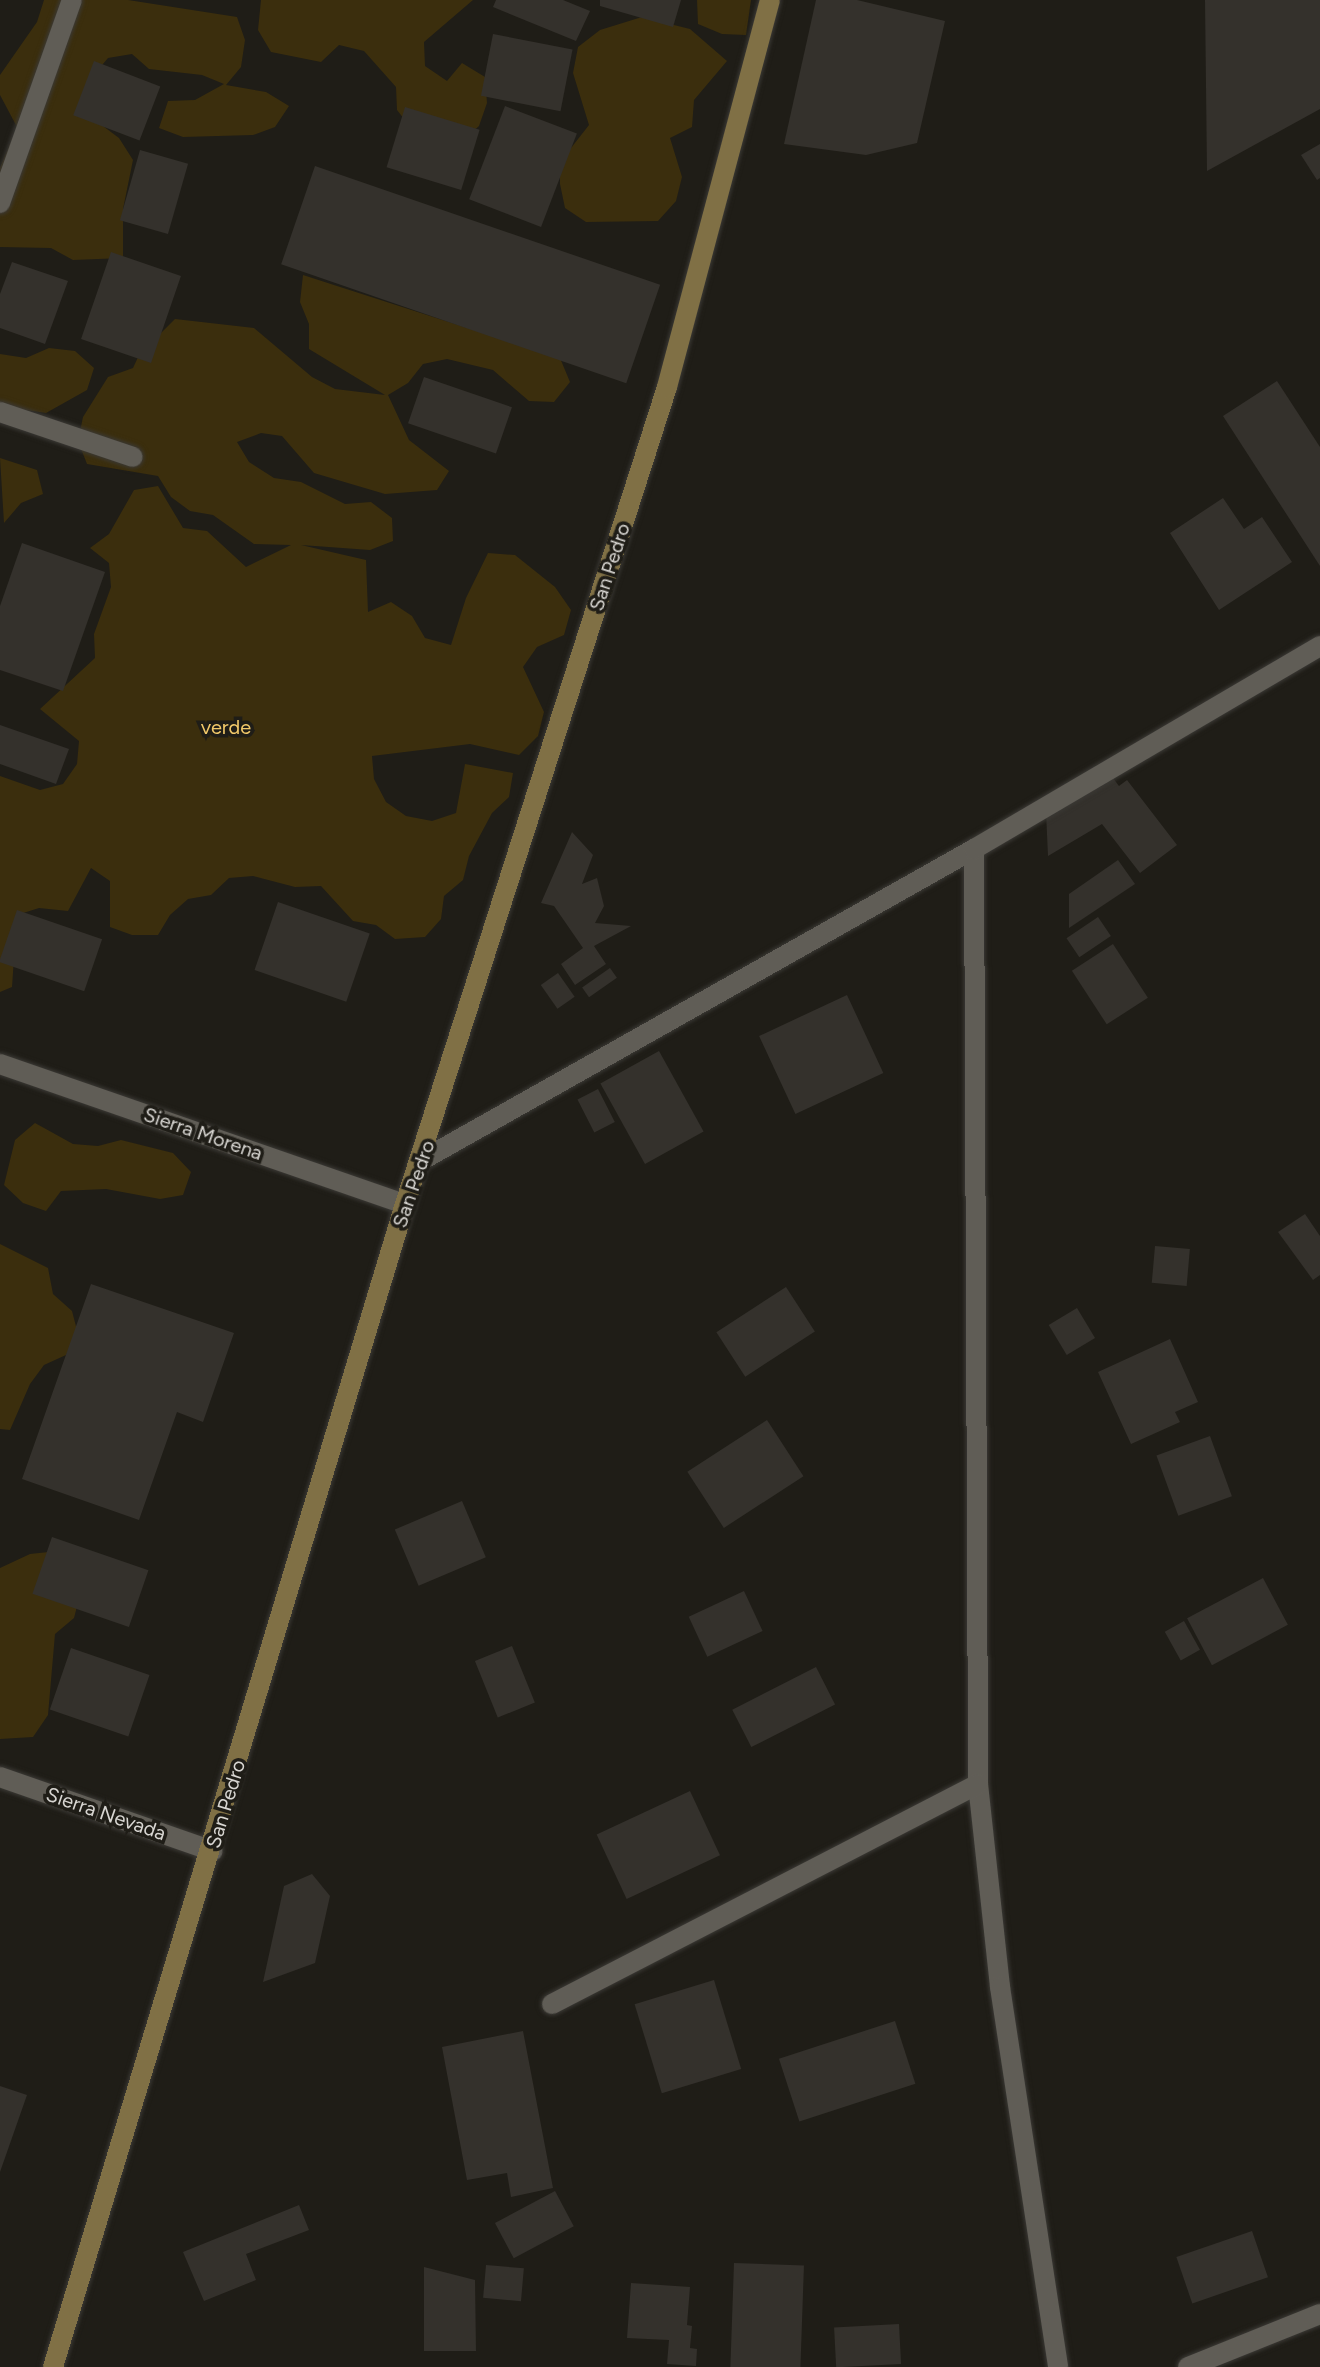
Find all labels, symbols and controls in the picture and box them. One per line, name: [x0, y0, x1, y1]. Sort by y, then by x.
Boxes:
street label: San Pedro: [585, 520, 635, 614]
park label: verde: [201, 715, 251, 739]
street label: Sierra Morena: [140, 1102, 266, 1166]
street label: San Pedro: [388, 1137, 440, 1231]
street label: San Pedro: [201, 1757, 251, 1851]
street label: Sierra Nevada: [43, 1782, 169, 1846]

